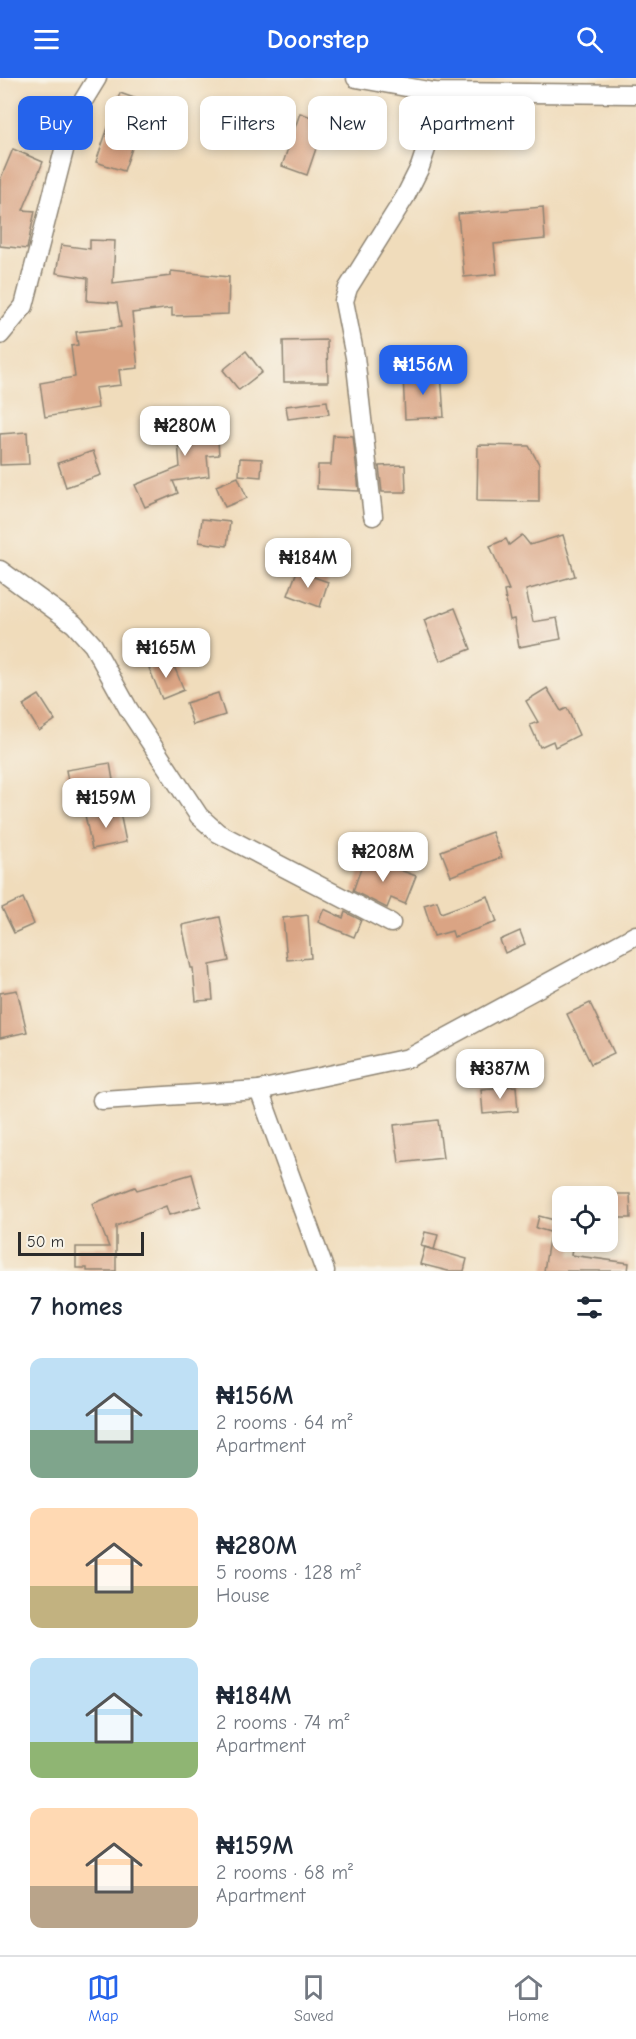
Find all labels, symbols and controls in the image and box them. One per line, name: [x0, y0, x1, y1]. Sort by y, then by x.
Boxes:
icon: menu: [30, 23, 63, 56]
icon: search: [573, 23, 606, 56]
text: Doorstep: [267, 24, 369, 55]
chip: Buy: [18, 96, 93, 150]
chip: Rent: [105, 96, 188, 150]
chip: Filters: [200, 96, 296, 150]
chip: New: [308, 96, 387, 150]
chip: Apartment: [399, 96, 535, 150]
pin: ₦156M: [381, 345, 465, 396]
text: ₦156M: [393, 353, 453, 376]
pin: ₦280M: [143, 406, 227, 457]
text: ₦280M: [154, 414, 216, 437]
pin: ₦184M: [266, 538, 350, 589]
text: ₦184M: [279, 546, 337, 569]
pin: ₦165M: [124, 628, 208, 679]
text: ₦165M: [136, 636, 196, 659]
pin: ₦159M: [64, 778, 148, 829]
text: ₦159M: [76, 786, 136, 809]
pin: ₦208M: [341, 832, 425, 883]
text: ₦208M: [352, 840, 414, 863]
pin: ₦387M: [458, 1049, 542, 1100]
text: ₦387M: [470, 1057, 530, 1080]
map controls: [552, 1186, 618, 1252]
button: locate: [552, 1186, 618, 1252]
scale bar: [18, 1229, 144, 1256]
text: 50 m: [27, 1233, 64, 1251]
icon: filters: [573, 1291, 606, 1324]
text: 7 homes: [30, 1292, 123, 1322]
text: ₦156M: [216, 1381, 293, 1411]
icon: home: [78, 1382, 150, 1454]
text: 2 rooms · 64 m²: [216, 1411, 352, 1434]
text: Apartment: [216, 1434, 306, 1457]
text: ₦280M: [216, 1531, 297, 1561]
icon: home: [78, 1532, 150, 1604]
text: 5 rooms · 128 m²: [216, 1561, 361, 1584]
text: House: [216, 1584, 270, 1607]
text: ₦184M: [216, 1681, 291, 1711]
icon: home: [78, 1682, 150, 1754]
text: 2 rooms · 74 m²: [216, 1711, 349, 1734]
text: Apartment: [216, 1734, 306, 1757]
text: ₦159M: [216, 1831, 293, 1861]
icon: home: [78, 1832, 150, 1904]
text: 2 rooms · 68 m²: [216, 1861, 353, 1884]
text: Apartment: [216, 1884, 306, 1907]
tab: Map: [87, 1971, 120, 2025]
tab: Saved: [294, 1971, 334, 2025]
tab: Home: [508, 1971, 549, 2025]

